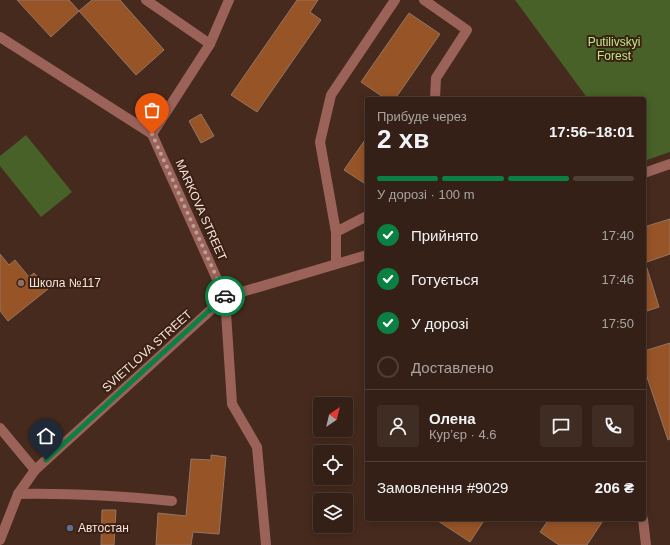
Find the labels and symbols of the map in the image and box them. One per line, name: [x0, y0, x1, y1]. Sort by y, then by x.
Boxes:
park label: Putilivskyi Forest: [588, 35, 640, 63]
pin: [135, 93, 169, 134]
street label: MARKOVA STREET: [172, 157, 230, 263]
place label: Школа №117: [29, 276, 101, 290]
courier: [205, 276, 245, 316]
marker: Школа №117: [16, 278, 26, 288]
street label: SVIETLOVA STREET: [99, 307, 195, 395]
north arrow: [313, 397, 353, 437]
pin: [29, 419, 63, 460]
place label: Автостан: [78, 521, 129, 535]
marker: Автостан: [65, 523, 75, 533]

